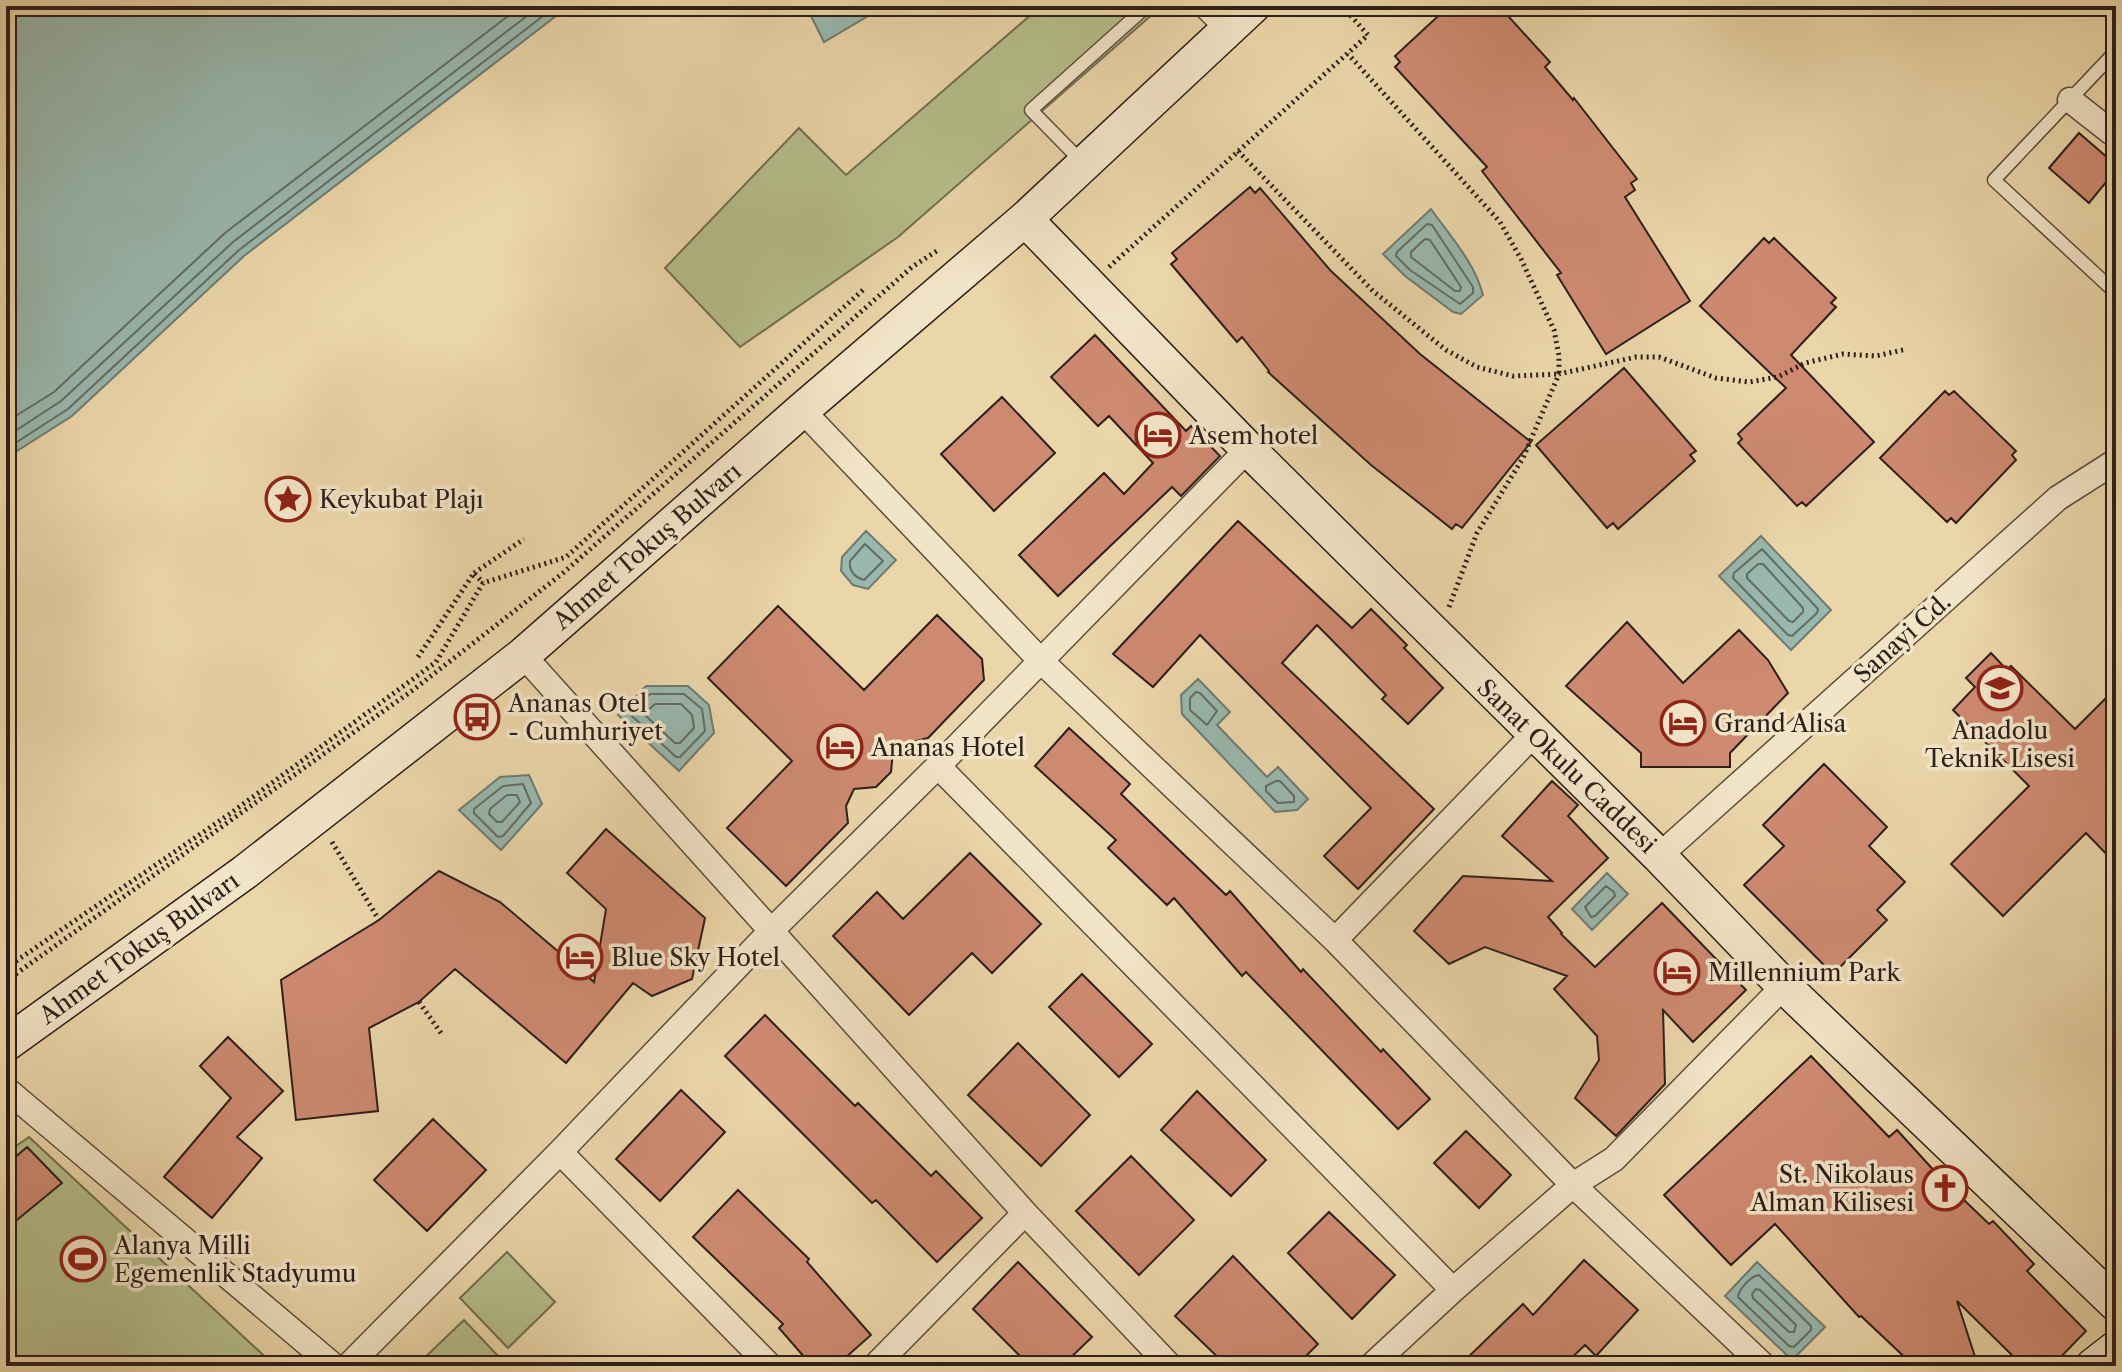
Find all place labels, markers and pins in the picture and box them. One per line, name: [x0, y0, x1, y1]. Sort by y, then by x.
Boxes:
hotel icon: Asem hotel: [1134, 411, 1182, 459]
place label: Asem hotel: [1188, 421, 1318, 450]
place icon: Keykubat Plajı: [264, 475, 312, 523]
place label: Keykubat Plajı: [319, 485, 484, 514]
school or university icon: Anadolu Teknik Lisesi: [1976, 664, 2024, 712]
place label: Ananas Otel - Cumhuriyet: [507, 689, 663, 746]
bus stop icon: Ananas Otel - Cumhuriyet: [453, 693, 501, 741]
hotel icon: Grand Alisa: [1659, 699, 1707, 747]
place label: Grand Alisa: [1714, 709, 1847, 738]
place label: Anadolu Teknik Lisesi: [1925, 716, 2075, 773]
hotel icon: Ananas Hotel: [816, 723, 864, 771]
place label: Ananas Hotel: [870, 733, 1025, 762]
hotel icon: Blue Sky Hotel: [556, 933, 604, 981]
place label: Blue Sky Hotel: [611, 943, 780, 972]
hotel icon: Millennium Park: [1653, 948, 1701, 996]
place label: Millennium Park: [1708, 958, 1901, 987]
place label: St. Nikolaus Alman Kilisesi: [1750, 1160, 1914, 1217]
church icon: St. Nikolaus Alman Kilisesi: [1921, 1164, 1969, 1212]
place label: Alanya Milli Egemenlik Stadyumu: [113, 1231, 357, 1288]
sports icon: Alanya Milli Egemenlik Stadyumu: [59, 1235, 107, 1283]

